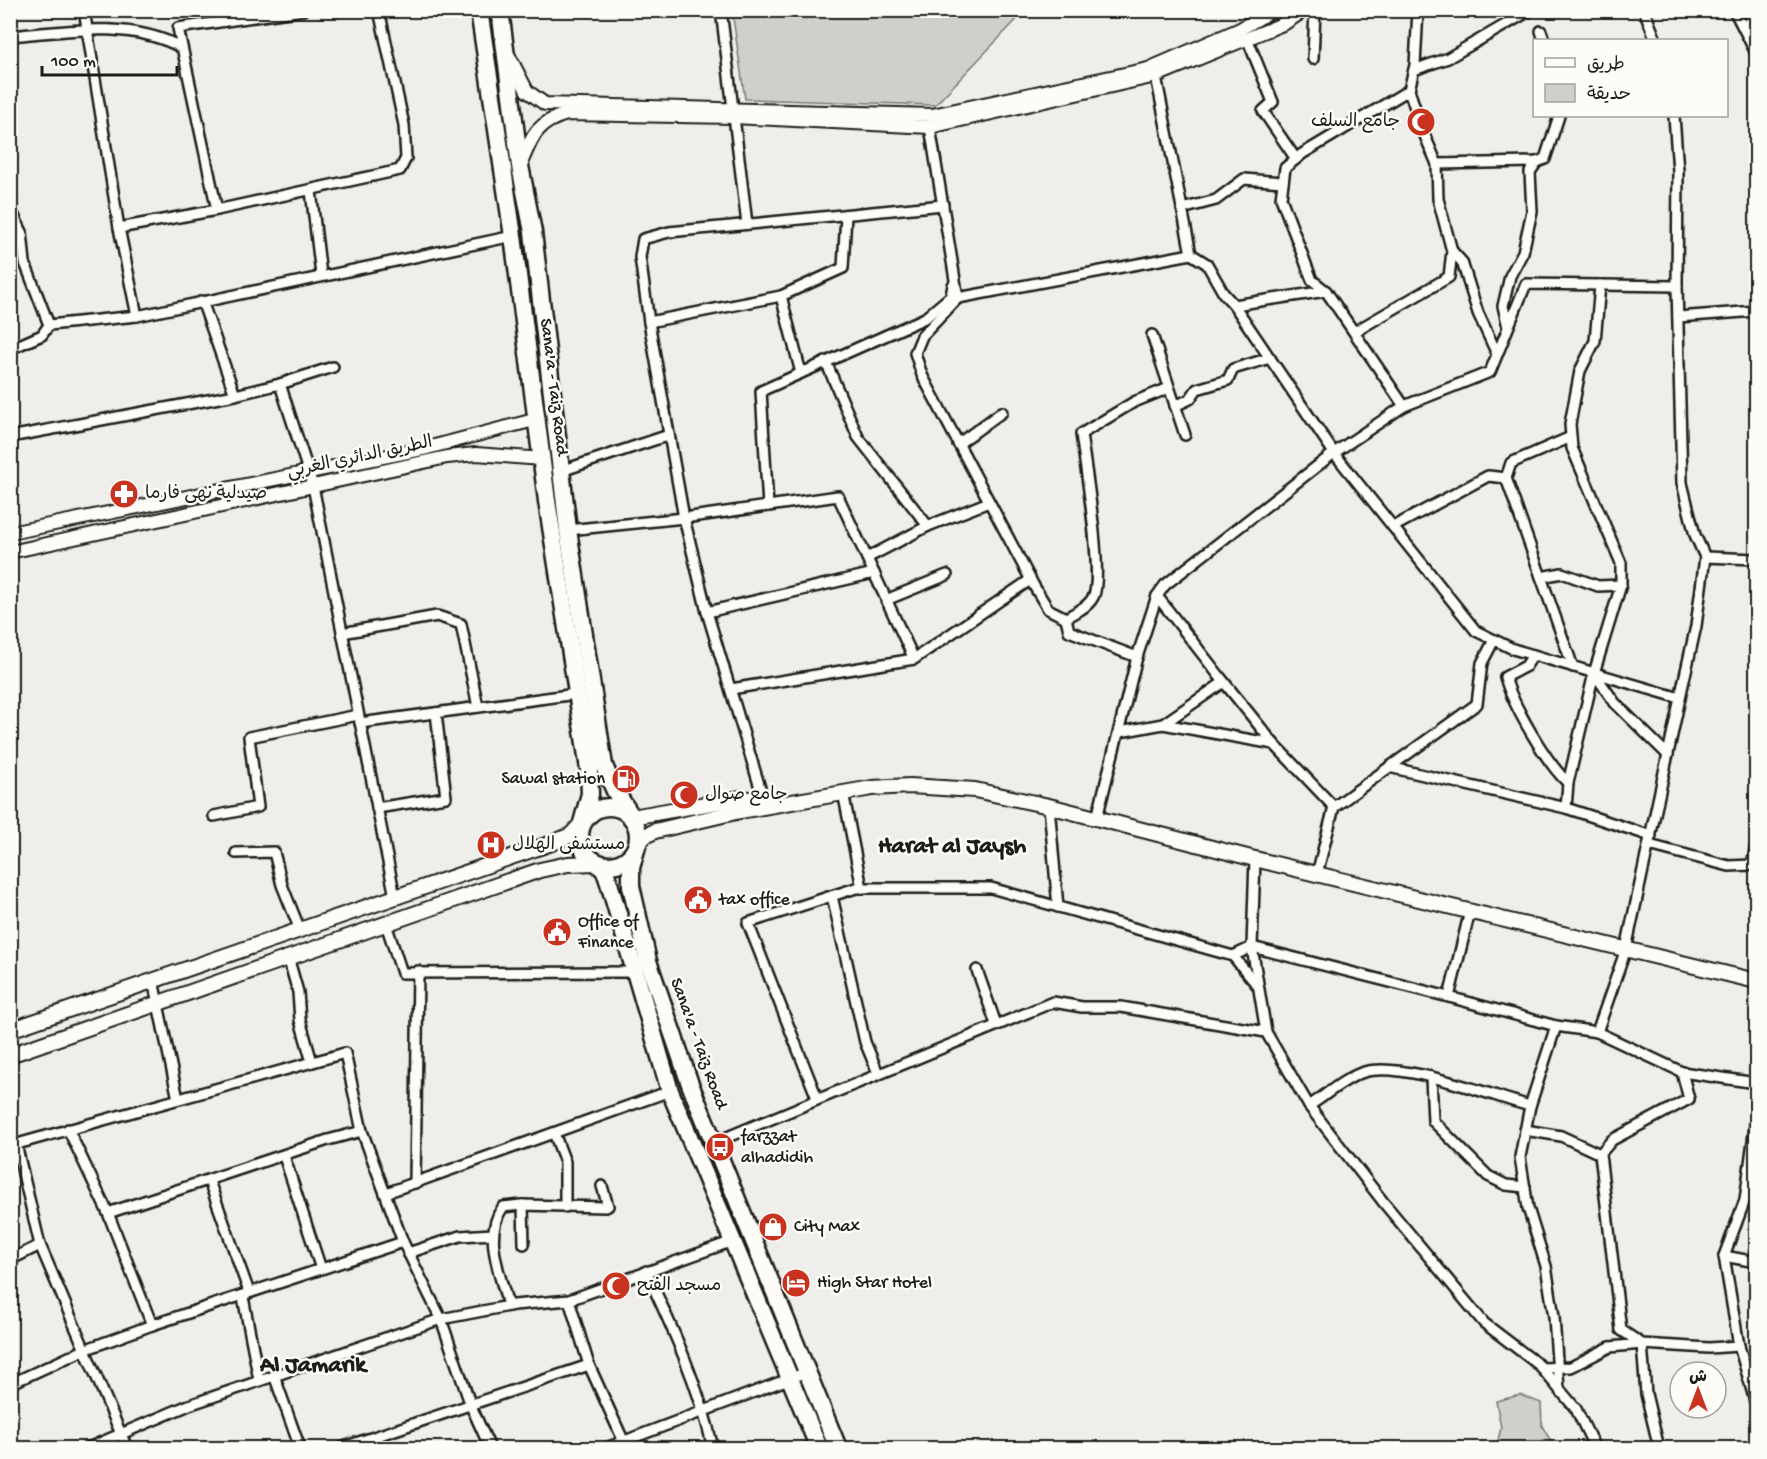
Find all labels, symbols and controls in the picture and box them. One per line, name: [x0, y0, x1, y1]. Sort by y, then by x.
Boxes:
scale bar: [42, 39, 177, 77]
legend: [1533, 39, 1728, 117]
text: 100 m: [50, 52, 96, 73]
text: طريق: [1587, 55, 1625, 76]
text: حديقة: [1587, 85, 1631, 106]
mosque icon: جامع السلف: [1405, 106, 1437, 138]
place label: جامع السلف: [1311, 112, 1400, 133]
street label: Sana'a - Taiz Road: [534, 317, 572, 458]
street label: الطريق الدائري الغربي: [285, 432, 435, 487]
pharmacy icon: صيدلية نهى فارما: [108, 478, 140, 510]
place label: صيدلية نهى فارما: [145, 484, 267, 505]
fuel station icon: Sawal station: [610, 763, 642, 795]
place label: Sawal station: [501, 769, 605, 790]
mosque icon: جامع صوال: [668, 779, 700, 811]
place label: جامع صوال: [705, 785, 788, 806]
hospital icon: مستشفى الهلال: [475, 829, 507, 861]
district label: Harat al Jaysh: [878, 833, 1026, 862]
place label: مستشفى الهلال: [512, 835, 625, 856]
public building icon: tax office: [682, 884, 714, 916]
place label: tax office: [718, 890, 790, 911]
place label: Office of Finance: [577, 912, 640, 954]
public building icon: Office of Finance: [541, 916, 573, 948]
street label: Sana'a - Taiz Road: [665, 976, 732, 1114]
place label: farzzat alhadidih: [740, 1127, 814, 1169]
bus stop icon: farzzat alhadidih: [704, 1131, 736, 1163]
shop icon: City Max: [757, 1211, 789, 1243]
place label: City Max: [794, 1217, 861, 1238]
hotel icon: High Star Hotel: [780, 1267, 812, 1299]
mosque icon: مسجد الفتح: [600, 1270, 632, 1302]
place label: High Star Hotel: [817, 1273, 932, 1294]
place label: مسجد الفتح: [637, 1276, 721, 1297]
district label: Al Jamarik: [259, 1352, 369, 1381]
north arrow: [1668, 1360, 1728, 1420]
text: ش: [1689, 1369, 1707, 1388]

